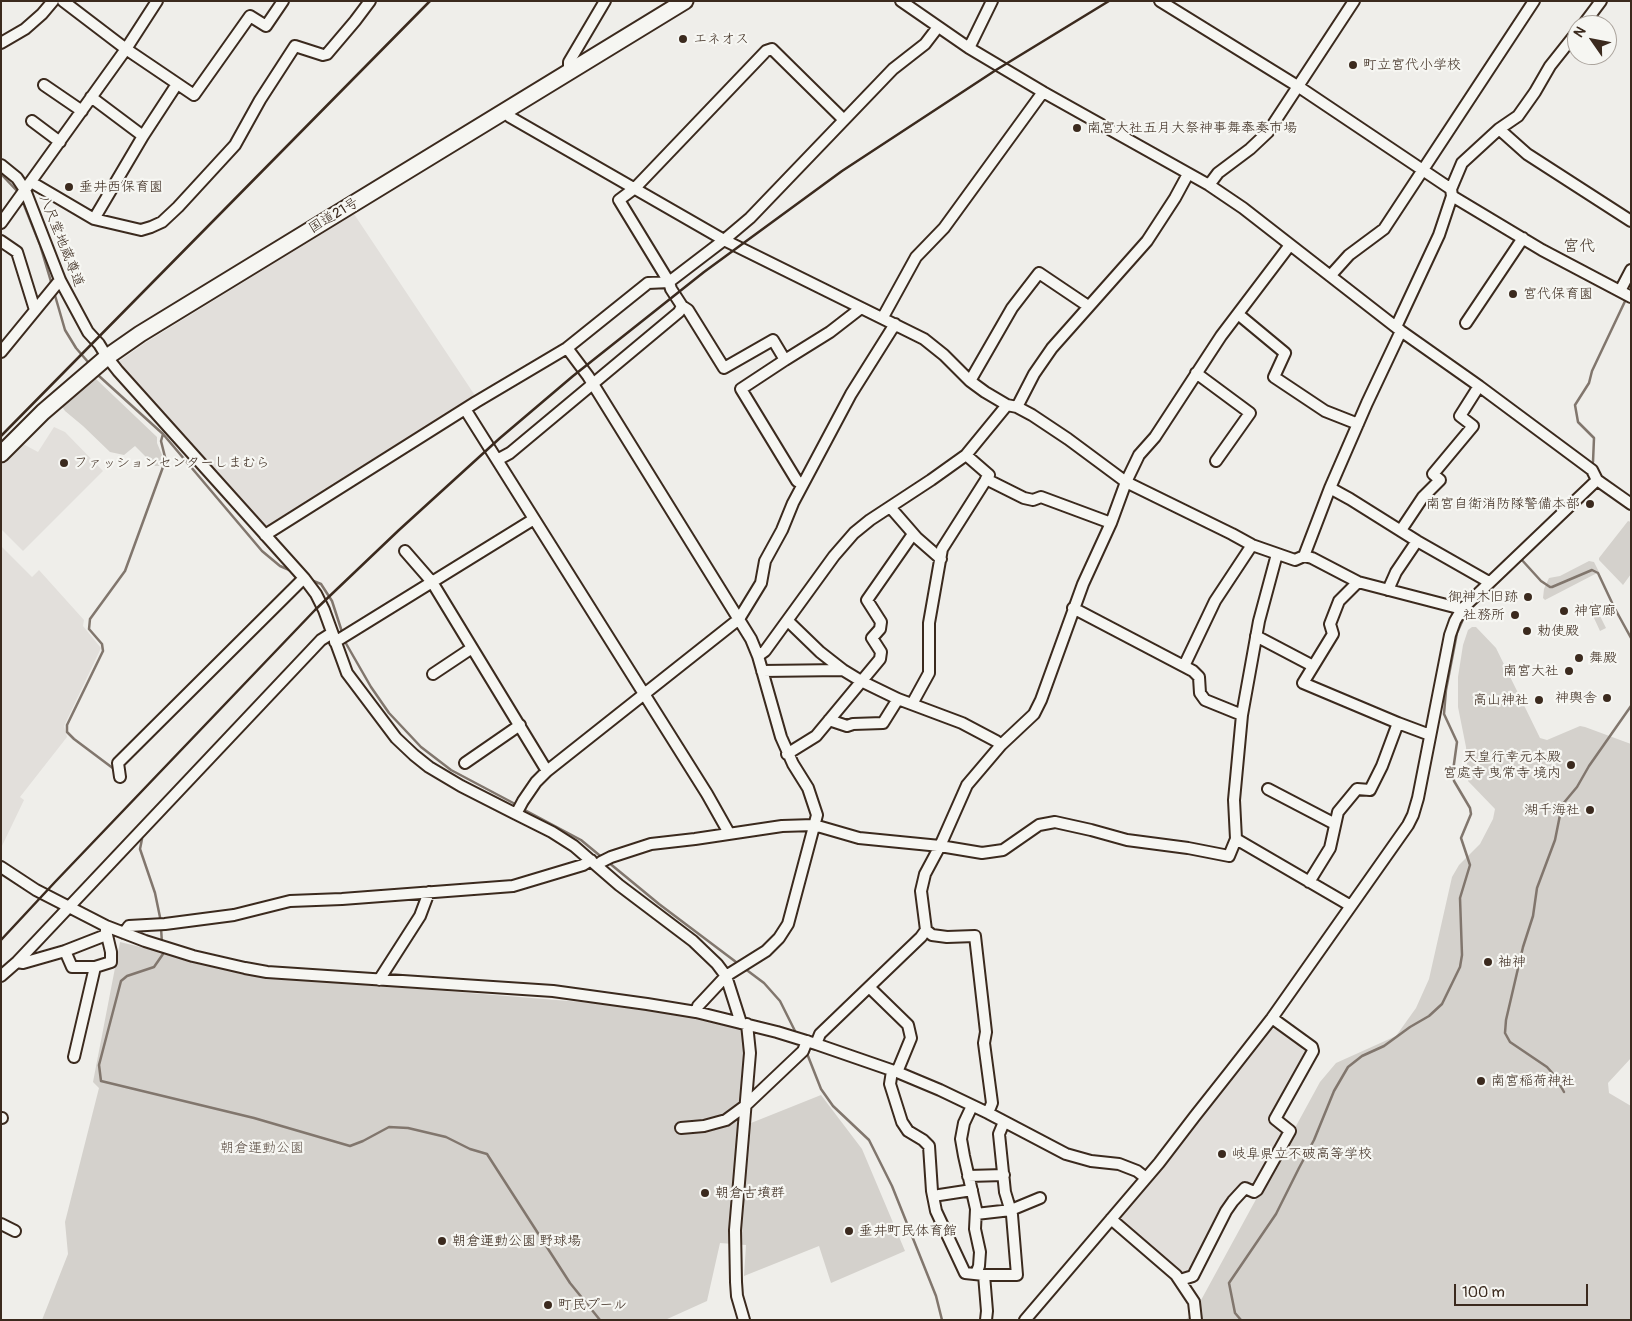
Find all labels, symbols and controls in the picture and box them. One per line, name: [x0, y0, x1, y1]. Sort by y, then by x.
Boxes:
north arrow: [1567, 15, 1617, 65]
text: N: [1570, 24, 1590, 41]
place label: エネオス: [693, 31, 749, 47]
marker: エネオス: [677, 33, 689, 45]
place label: 町立宮代小学校: [1363, 57, 1461, 73]
marker: 町立宮代小学校: [1347, 59, 1359, 71]
place label: 南宮大社五月大祭神事舞奉奏市場: [1087, 120, 1297, 136]
marker: 南宮大社五月大祭神事舞奉奏市場: [1071, 122, 1083, 134]
place label: 垂井西保育園: [79, 179, 163, 195]
marker: 垂井西保育園: [63, 181, 75, 193]
street label: 八尺堂地蔵尊道: [35, 192, 87, 290]
street label: 国道21号: [306, 195, 362, 237]
district label: 宮代: [1563, 237, 1595, 257]
place label: 宮代保育園: [1523, 286, 1593, 302]
marker: 宮代保育園: [1507, 288, 1519, 300]
place label: ファッションセンターしまむら: [74, 455, 270, 471]
marker: ファッションセンターしまむら: [58, 457, 70, 469]
place label: 南宮自衛消防隊警備本部: [1426, 496, 1580, 512]
marker: 南宮自衛消防隊警備本部: [1584, 498, 1596, 510]
place label: 御神木旧跡: [1448, 589, 1518, 605]
marker: 御神木旧跡: [1522, 591, 1534, 603]
place label: 神官廊: [1574, 603, 1616, 619]
marker: 神官廊: [1558, 605, 1570, 617]
place label: 社務所: [1463, 607, 1505, 623]
marker: 社務所: [1509, 609, 1521, 621]
place label: 勅使殿: [1537, 623, 1579, 639]
marker: 勅使殿: [1521, 625, 1533, 637]
place label: 舞殿: [1589, 650, 1617, 666]
marker: 舞殿: [1573, 652, 1585, 664]
place label: 南宮大社: [1503, 663, 1559, 679]
marker: 南宮大社: [1563, 665, 1575, 677]
place label: 神輿舎: [1555, 690, 1597, 706]
place label: 高山神社: [1473, 692, 1529, 708]
marker: 神輿舎: [1601, 692, 1613, 704]
marker: 高山神社: [1533, 694, 1545, 706]
place label: 天皇行幸元本殿 宮處寺 曳常寺 境内: [1443, 749, 1561, 782]
marker: 天皇行幸元本殿 宮處寺 曳常寺 境内: [1565, 759, 1577, 771]
place label: 湖千海社: [1524, 802, 1580, 818]
marker: 湖千海社: [1584, 804, 1596, 816]
place label: 袖神: [1498, 954, 1526, 970]
marker: 袖神: [1482, 956, 1494, 968]
place label: 南宮稲荷神社: [1491, 1073, 1575, 1089]
marker: 南宮稲荷神社: [1475, 1075, 1487, 1087]
park label: 朝倉運動公園: [220, 1140, 304, 1156]
place label: 岐阜県立不破高等学校: [1232, 1146, 1372, 1162]
marker: 岐阜県立不破高等学校: [1216, 1148, 1228, 1160]
place label: 朝倉古墳群: [715, 1185, 785, 1201]
marker: 朝倉古墳群: [699, 1187, 711, 1199]
place label: 垂井町民体育館: [859, 1223, 957, 1239]
marker: 垂井町民体育館: [843, 1225, 855, 1237]
place label: 朝倉運動公園 野球場: [452, 1233, 581, 1249]
marker: 朝倉運動公園 野球場: [436, 1235, 448, 1247]
scale bar: [1457, 1274, 1591, 1306]
text: 100 m: [1462, 1283, 1505, 1302]
place label: 町民プール: [558, 1297, 627, 1313]
marker: 町民プール: [542, 1299, 554, 1311]

